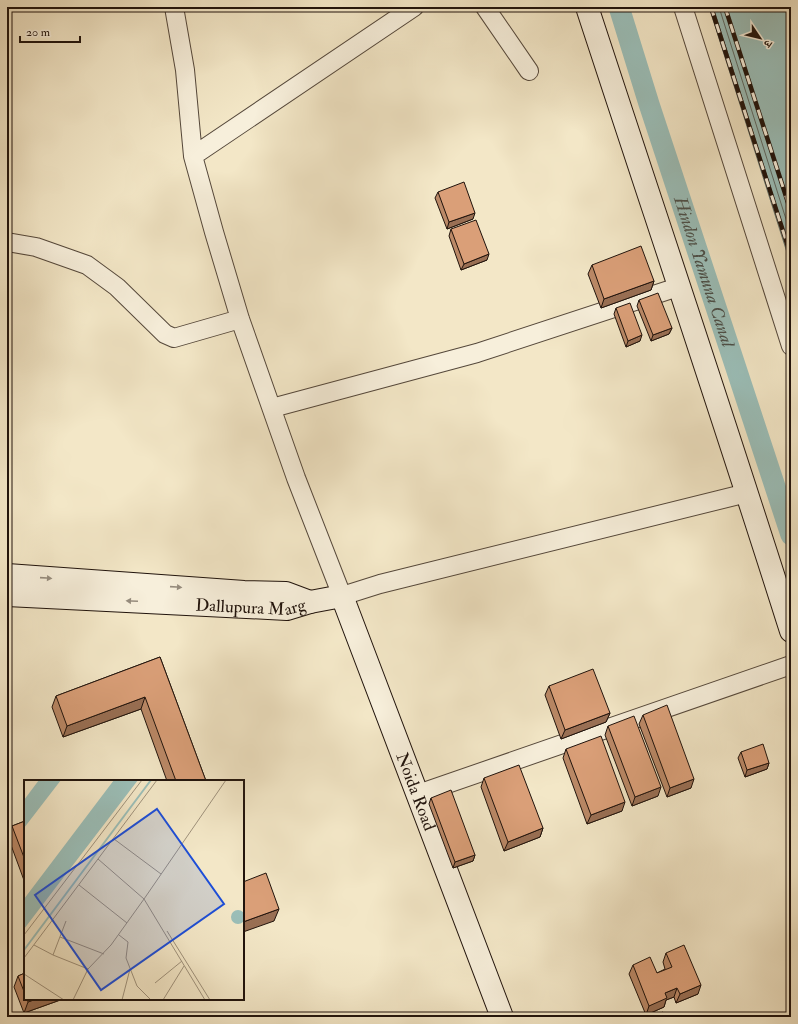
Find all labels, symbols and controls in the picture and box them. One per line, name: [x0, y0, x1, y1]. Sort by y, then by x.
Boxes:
scale bar: [20, 18, 80, 44]
north arrow: [740, 18, 780, 58]
text: 20 m: [26, 25, 51, 40]
text: उ: [760, 37, 775, 51]
water label: Hindon Yamuna Canal: [668, 192, 740, 352]
one-way arrow: [40, 574, 52, 581]
one-way arrow: [170, 584, 182, 591]
street label: Dallupura Marg: [195, 593, 309, 620]
one-way arrow: [125, 598, 138, 604]
street label: Noida Road: [392, 749, 441, 834]
inset map: [24, 780, 244, 1000]

